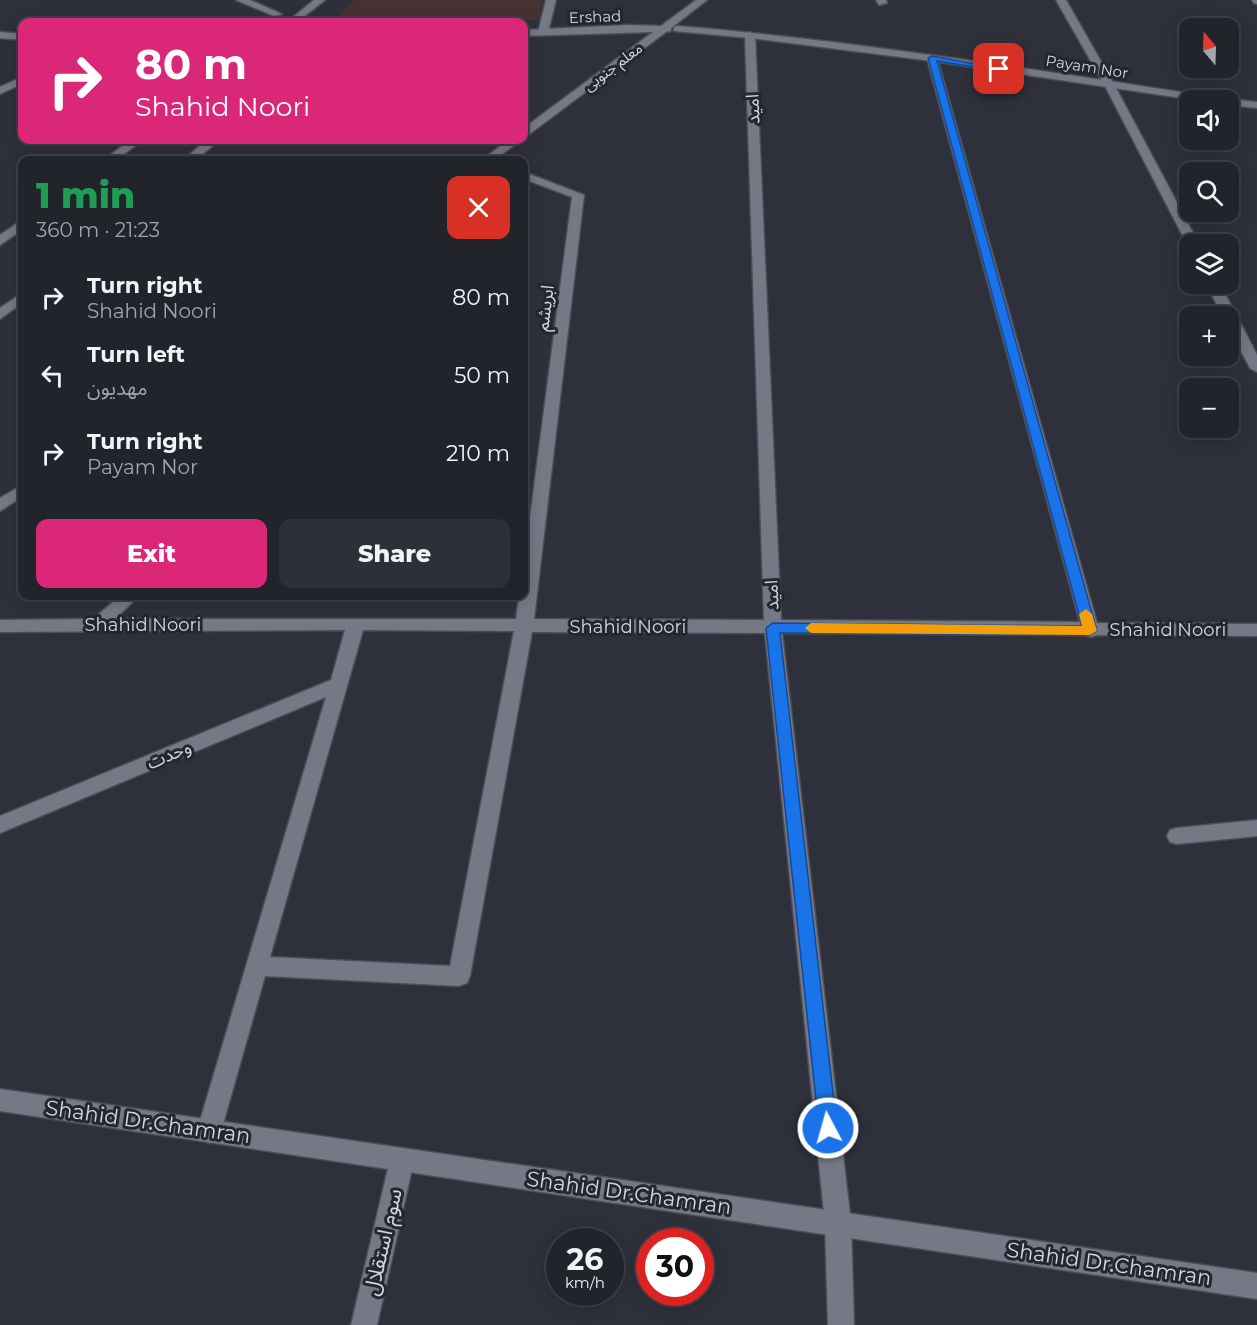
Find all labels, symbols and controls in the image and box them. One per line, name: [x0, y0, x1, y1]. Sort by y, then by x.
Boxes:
street label: Ershad: [568, 6, 622, 27]
north arrow: [1179, 18, 1239, 78]
map controls: [1179, 18, 1239, 438]
text: 80 m: [135, 38, 247, 90]
street label: معلم جنوبی: [580, 38, 647, 96]
icon: right: [36, 42, 114, 120]
pin: [973, 43, 1024, 94]
street label: Payam Nor: [1044, 51, 1130, 82]
icon: arrive: [982, 52, 1015, 85]
text: Shahid Noori: [135, 90, 310, 123]
button: sound: [1179, 90, 1239, 150]
street label: امید: [741, 94, 765, 124]
button: search: [1179, 162, 1239, 222]
text: 1 min: [36, 173, 135, 217]
button: close: [447, 176, 510, 239]
text: 360 m · 21:23: [36, 218, 160, 242]
button: layers: [1179, 234, 1239, 294]
text: Turn right: [87, 272, 202, 299]
icon: right: [36, 281, 69, 314]
text: 80 m: [452, 284, 510, 311]
street label: ابریشم: [531, 284, 561, 333]
text: Shahid Noori: [87, 299, 217, 323]
button: +: [1179, 306, 1239, 366]
text: Turn left: [87, 341, 185, 368]
icon: left: [36, 359, 69, 392]
text: 50 m: [454, 362, 510, 389]
text: مهدیون: [87, 376, 147, 400]
button: −: [1179, 378, 1239, 438]
text: Turn right: [87, 428, 202, 455]
icon: right: [36, 437, 69, 470]
text: 210 m: [446, 440, 510, 467]
text: Payam Nor: [87, 455, 198, 479]
button: Exit: [36, 519, 267, 588]
button: Share: [279, 519, 510, 588]
street label: امید: [760, 580, 784, 610]
street label: Shahid Noori: [85, 614, 201, 636]
street label: Shahid Noori: [570, 616, 686, 638]
street label: Shahid Noori: [1110, 619, 1226, 641]
street label: وحدت: [143, 736, 195, 774]
street label: Shahid Dr.Chamran: [44, 1095, 252, 1148]
position arrow: [796, 1096, 860, 1160]
street label: Shahid Dr.Chamran: [525, 1166, 733, 1219]
street label: سوم استقلال: [358, 1186, 411, 1299]
speed limit sign: 30: [636, 1228, 714, 1306]
street label: Shahid Dr.Chamran: [1005, 1237, 1213, 1290]
text: 26: [567, 1241, 603, 1278]
text: km/h: [565, 1273, 605, 1292]

